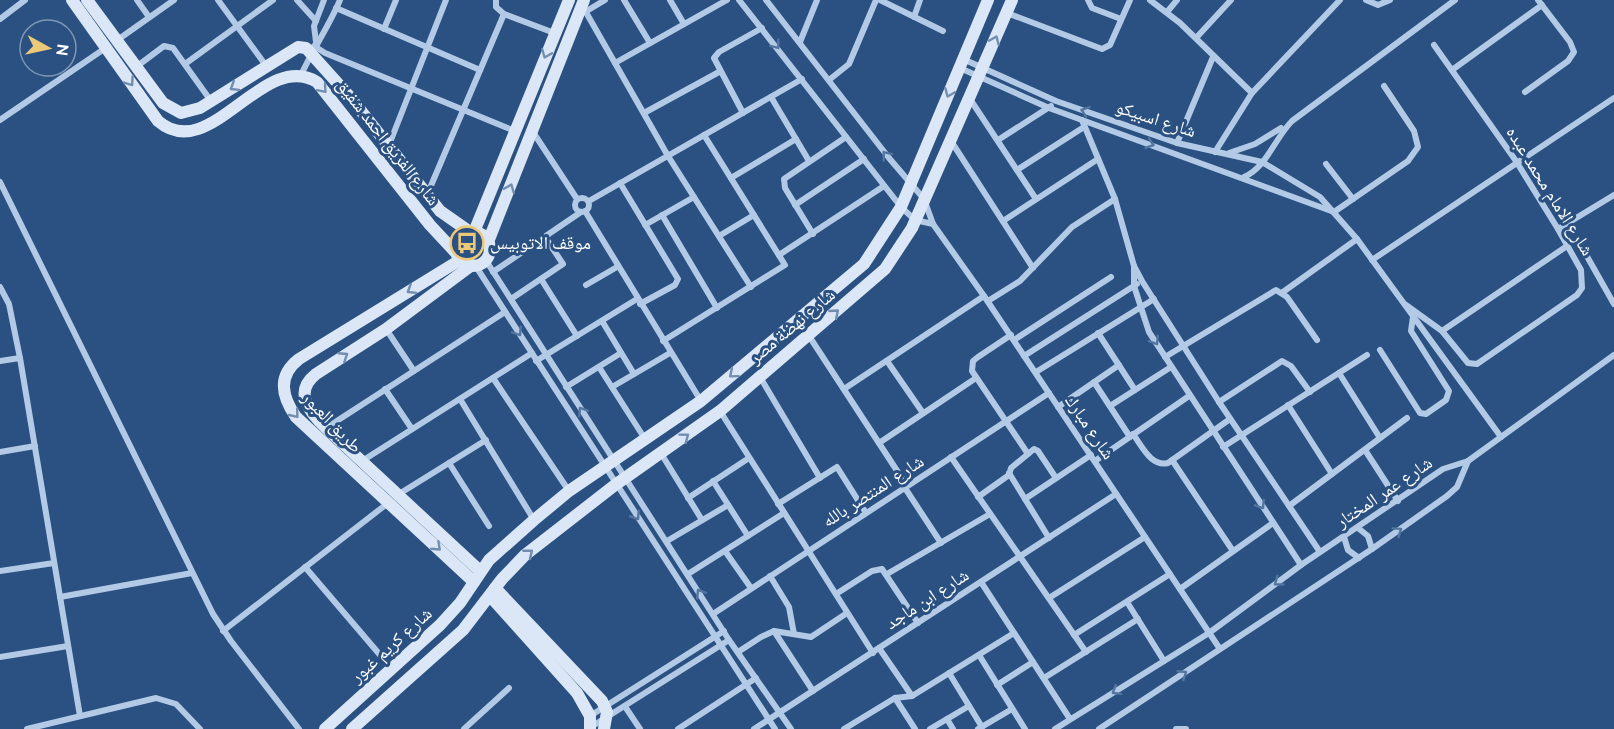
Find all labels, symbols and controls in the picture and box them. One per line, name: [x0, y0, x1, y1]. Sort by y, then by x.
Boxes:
north arrow: [18, 18, 78, 78]
one-way arrow: [988, 35, 1000, 46]
one-way arrow: [768, 39, 779, 50]
text: N: [53, 43, 73, 57]
one-way arrow: [541, 48, 554, 59]
street label: شارع الفريق احمد شفيق: [332, 74, 444, 210]
one-way arrow: [123, 75, 134, 86]
one-way arrow: [230, 79, 240, 91]
one-way arrow: [316, 82, 327, 93]
one-way arrow: [944, 86, 956, 97]
street label: شارع اسبيكو: [1113, 96, 1199, 142]
one-way arrow: [1080, 106, 1091, 119]
street label: شارع الامام محمد عبده: [1501, 122, 1599, 260]
one-way arrow: [1144, 137, 1155, 150]
one-way arrow: [883, 150, 894, 161]
one-way arrow: [503, 183, 515, 194]
bus stop icon: موقف الاتوبيس: [449, 225, 485, 261]
place label: موقف الاتوبيس: [490, 232, 591, 254]
one-way arrow: [407, 283, 417, 295]
street label: شارع نهضة مصر: [744, 284, 840, 369]
one-way arrow: [829, 309, 839, 320]
one-way arrow: [511, 325, 522, 336]
one-way arrow: [1148, 334, 1159, 345]
one-way arrow: [338, 351, 348, 363]
one-way arrow: [729, 367, 740, 378]
street label: طريق العبور: [297, 386, 367, 457]
street label: شارع مبارك: [1060, 390, 1120, 464]
one-way arrow: [287, 407, 298, 418]
one-way arrow: [578, 407, 590, 417]
one-way arrow: [679, 433, 690, 444]
street label: شارع المنتصر بالله: [818, 450, 928, 532]
street label: شارع عمر المختار: [1331, 452, 1436, 533]
one-way arrow: [1254, 498, 1265, 509]
one-way arrow: [629, 510, 640, 521]
one-way arrow: [1391, 527, 1402, 538]
one-way arrow: [430, 540, 441, 551]
one-way arrow: [522, 549, 533, 560]
street label: شارع ابن ماجد: [881, 564, 973, 634]
one-way arrow: [1273, 575, 1284, 586]
one-way arrow: [695, 589, 707, 599]
street label: شارع كريم غبور: [345, 602, 437, 689]
one-way arrow: [1176, 670, 1187, 681]
one-way arrow: [1112, 684, 1123, 695]

